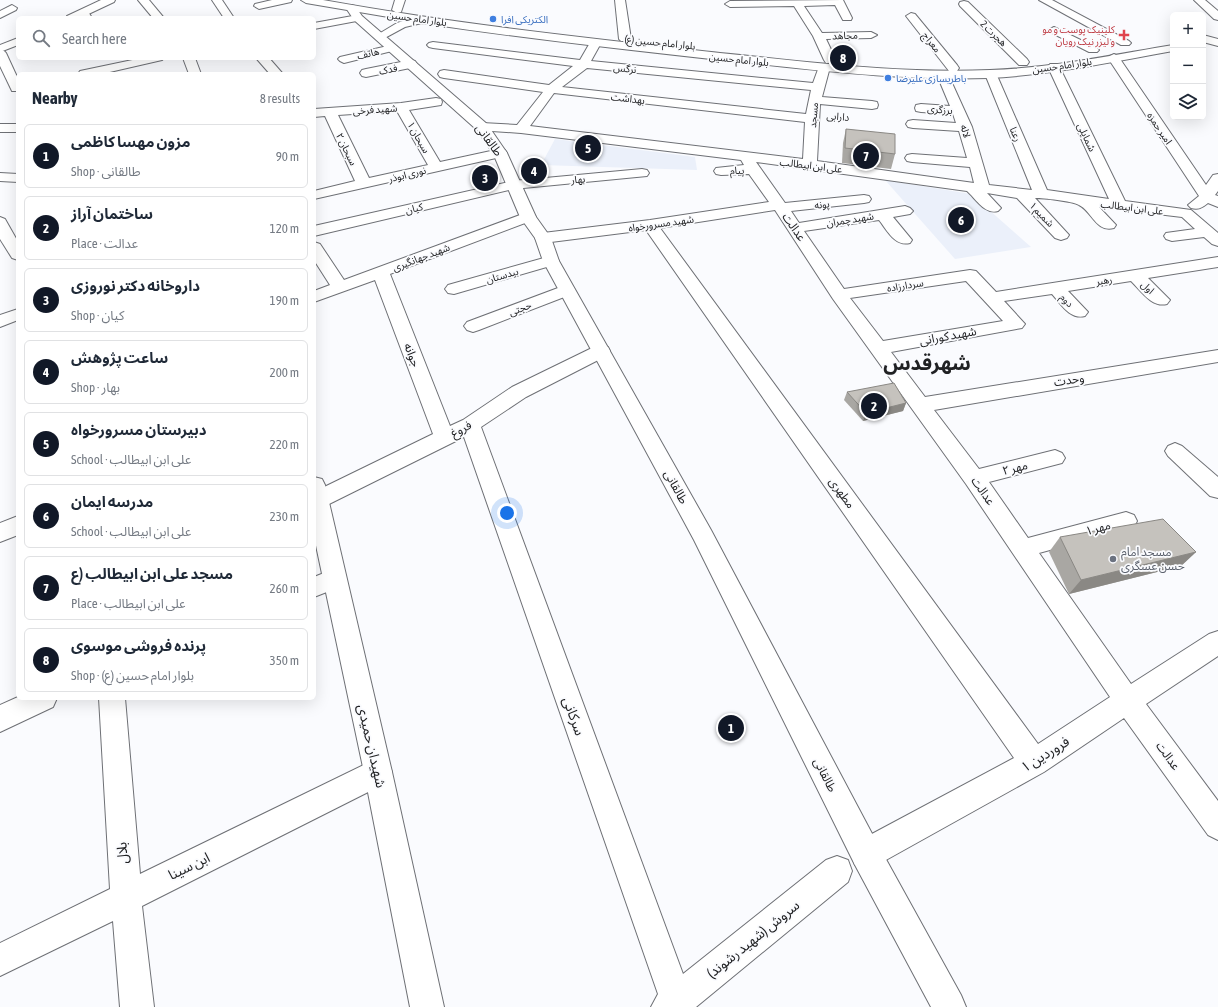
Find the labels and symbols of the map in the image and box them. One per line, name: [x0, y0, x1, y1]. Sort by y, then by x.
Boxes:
street label: بلوار امام حسین: [386, 9, 448, 31]
marker: الکتریکی افرا: [488, 14, 498, 24]
place label: الکتریکی افرا: [501, 14, 548, 26]
street label: هجرت 2: [978, 18, 1009, 49]
place label: کلینیک پوست و مو و لیزر نیک رویان: [1042, 24, 1116, 48]
marker: کلینیک پوست و مو و لیزر نیک رویان: [1118, 29, 1130, 41]
street label: مجاهد: [832, 30, 858, 41]
street label: معراج: [919, 30, 943, 56]
street label: بلوار امام حسین (ع): [624, 33, 696, 55]
pin: 8: [830, 43, 856, 73]
street label: هاتف: [356, 46, 381, 61]
street label: بلوار امام حسین: [708, 51, 770, 71]
street label: بلوار امام حسین: [1032, 56, 1093, 78]
street label: فدک: [378, 62, 399, 77]
street label: نرگس: [613, 62, 637, 76]
marker: باطریسازی علیرضا: [883, 73, 893, 83]
place label: باطریسازی علیرضا: [896, 73, 967, 85]
street label: بهداشت: [610, 91, 646, 106]
street label: شهید فرخی: [352, 102, 398, 118]
street label: مسجد: [807, 102, 820, 128]
street label: برزگری: [927, 103, 953, 117]
street label: دارابی: [826, 110, 850, 124]
street label: امیر حمزه: [1144, 110, 1174, 147]
street label: سبحان ۱: [405, 120, 432, 155]
street label: طالقانی: [473, 121, 505, 159]
street label: شمایلی: [1075, 121, 1098, 153]
street label: لاله: [958, 123, 973, 139]
street label: رعنا: [1007, 125, 1024, 144]
street label: سبحان ۲: [334, 131, 359, 167]
pin: 5: [575, 133, 601, 163]
pin: 7: [853, 141, 879, 171]
pin: 4: [521, 156, 547, 186]
street label: علی ابن ابیطالب: [779, 156, 843, 175]
pin: 3: [472, 163, 498, 193]
street label: نوری ابوذر: [386, 164, 428, 186]
street label: پیام: [730, 165, 745, 179]
street label: بهار: [569, 173, 586, 187]
street label: پونه: [814, 198, 830, 212]
street label: علی ابن ابیطالب: [1100, 198, 1164, 217]
street label: شمیم ۱: [1026, 200, 1056, 230]
street label: کیان: [404, 201, 425, 216]
pin: 6: [948, 205, 974, 235]
street label: عدالت: [779, 210, 809, 244]
street label: شهید چمران: [826, 210, 875, 230]
street label: شهید مسرورخواه: [628, 213, 695, 235]
street label: شهید جهانگیری: [391, 241, 452, 274]
street label: بیدستان: [485, 266, 520, 285]
street label: رهبر: [1094, 274, 1114, 288]
street label: سردارزاده: [886, 277, 924, 295]
street label: اول: [1138, 279, 1156, 297]
street label: دوم: [1056, 291, 1076, 311]
street label: حجتی: [507, 299, 533, 318]
street label: شهید کورانی: [918, 324, 978, 348]
street label: جوانه: [401, 341, 423, 369]
district label: شهرقدس: [883, 351, 971, 375]
street label: وحدت: [1053, 371, 1085, 389]
pin: 2: [861, 391, 887, 421]
street label: فروغ: [448, 418, 475, 442]
street label: مهر ۲: [1001, 458, 1029, 478]
street label: طالقانی: [661, 468, 691, 506]
street label: عدالت: [968, 474, 998, 508]
street label: مطهری: [826, 475, 858, 511]
your location: [497, 503, 517, 523]
street label: مهر ۱: [1084, 518, 1112, 538]
place label: مسجد امام حسن عسگری: [1121, 545, 1185, 573]
marker: مسجد امام حسن عسگری: [1108, 554, 1118, 564]
street label: سرکانی: [559, 695, 588, 738]
street label: شهیدان حمیدی: [354, 703, 389, 790]
pin: 1: [718, 713, 744, 743]
street label: فروردین ۱: [1018, 733, 1073, 776]
street label: عدالت: [1153, 739, 1183, 773]
street label: طالقانی: [811, 756, 839, 794]
street label: بلال: [113, 841, 132, 864]
street label: ابن سینا: [166, 849, 213, 884]
street label: سروش (شهید رشوند): [703, 897, 803, 982]

